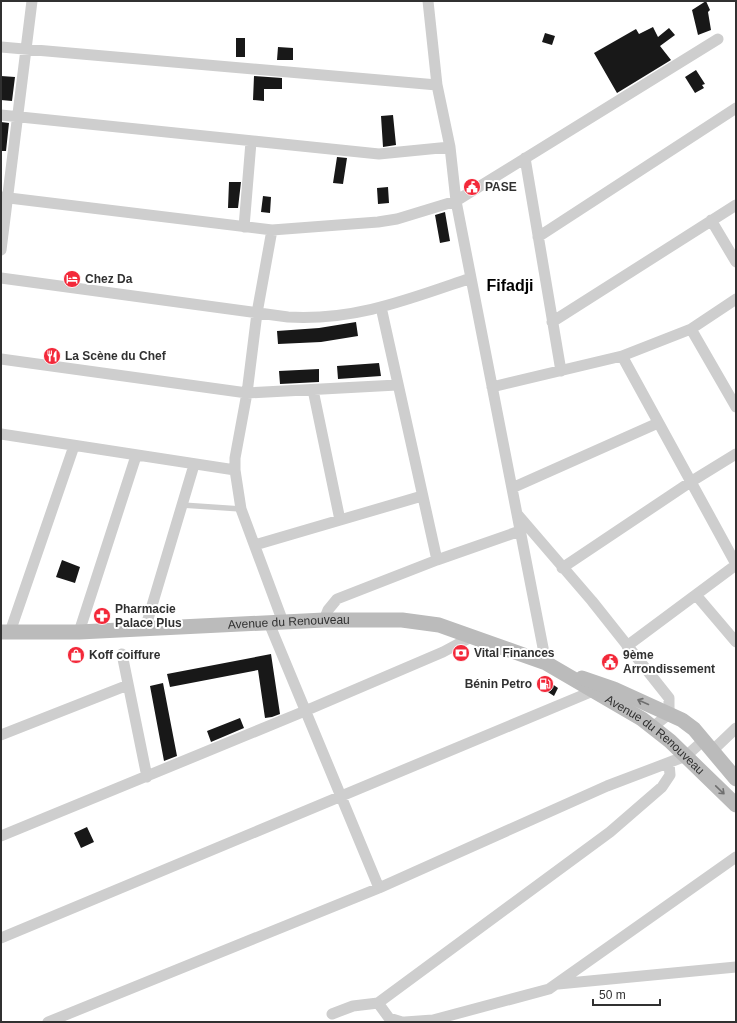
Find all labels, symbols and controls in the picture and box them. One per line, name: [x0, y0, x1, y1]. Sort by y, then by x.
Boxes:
public building icon: PASE: [462, 177, 482, 197]
place label: PASE: [485, 180, 517, 194]
hotel icon: Chez Da: [62, 269, 82, 289]
place label: Chez Da: [85, 272, 133, 286]
district label: Fifadji: [486, 277, 534, 294]
restaurant icon: La Scène du Chef: [42, 346, 62, 366]
place label: La Scène du Chef: [65, 349, 167, 363]
place label: Pharmacie Palace Plus: [115, 602, 182, 630]
pharmacy icon: Pharmacie Palace Plus: [92, 606, 112, 626]
street label: Avenue du Renouveau: [227, 613, 350, 632]
bank icon: Vital Finances: [451, 643, 471, 663]
shop icon: Koff coiffure: [66, 645, 86, 665]
place label: Vital Finances: [474, 646, 555, 660]
place label: Koff coiffure: [89, 648, 161, 662]
place label: 9ème Arrondissement: [623, 648, 715, 676]
public building icon: 9ème Arrondissement: [600, 652, 620, 672]
fuel station icon: Bénin Petro: [535, 674, 555, 694]
place label: Bénin Petro: [465, 677, 532, 691]
street label: Avenue du Renouveau: [603, 692, 707, 777]
one-way arrow: [638, 698, 650, 705]
one-way arrow: [715, 785, 725, 794]
scale bar: [593, 981, 660, 1007]
text: 50 m: [599, 988, 626, 1002]

